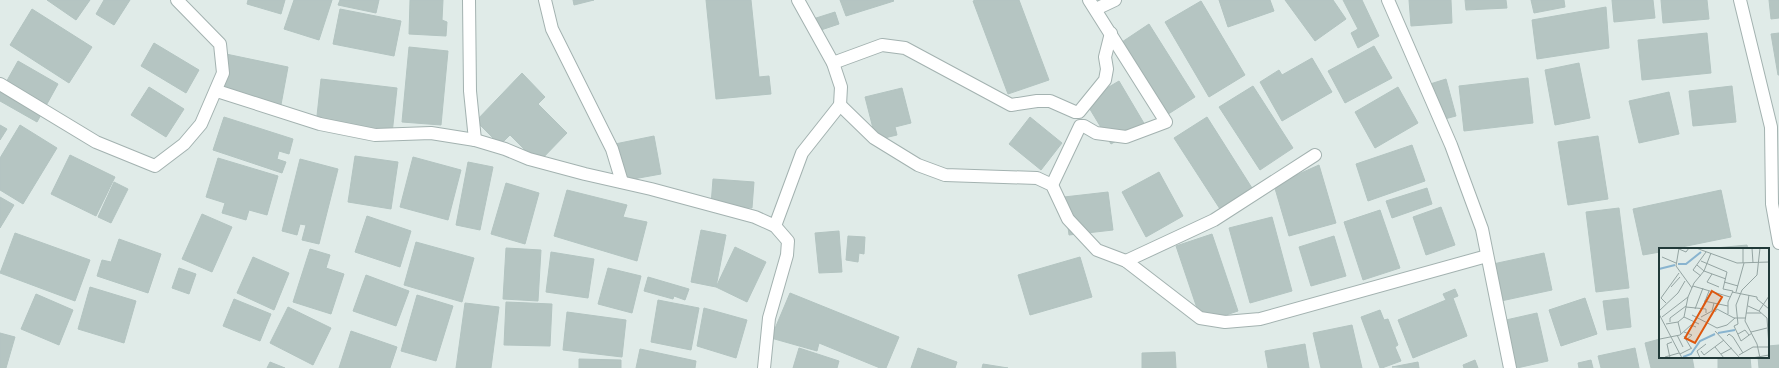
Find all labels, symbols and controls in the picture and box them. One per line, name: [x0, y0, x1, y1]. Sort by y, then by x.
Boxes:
inset map: [1659, 248, 1769, 358]

